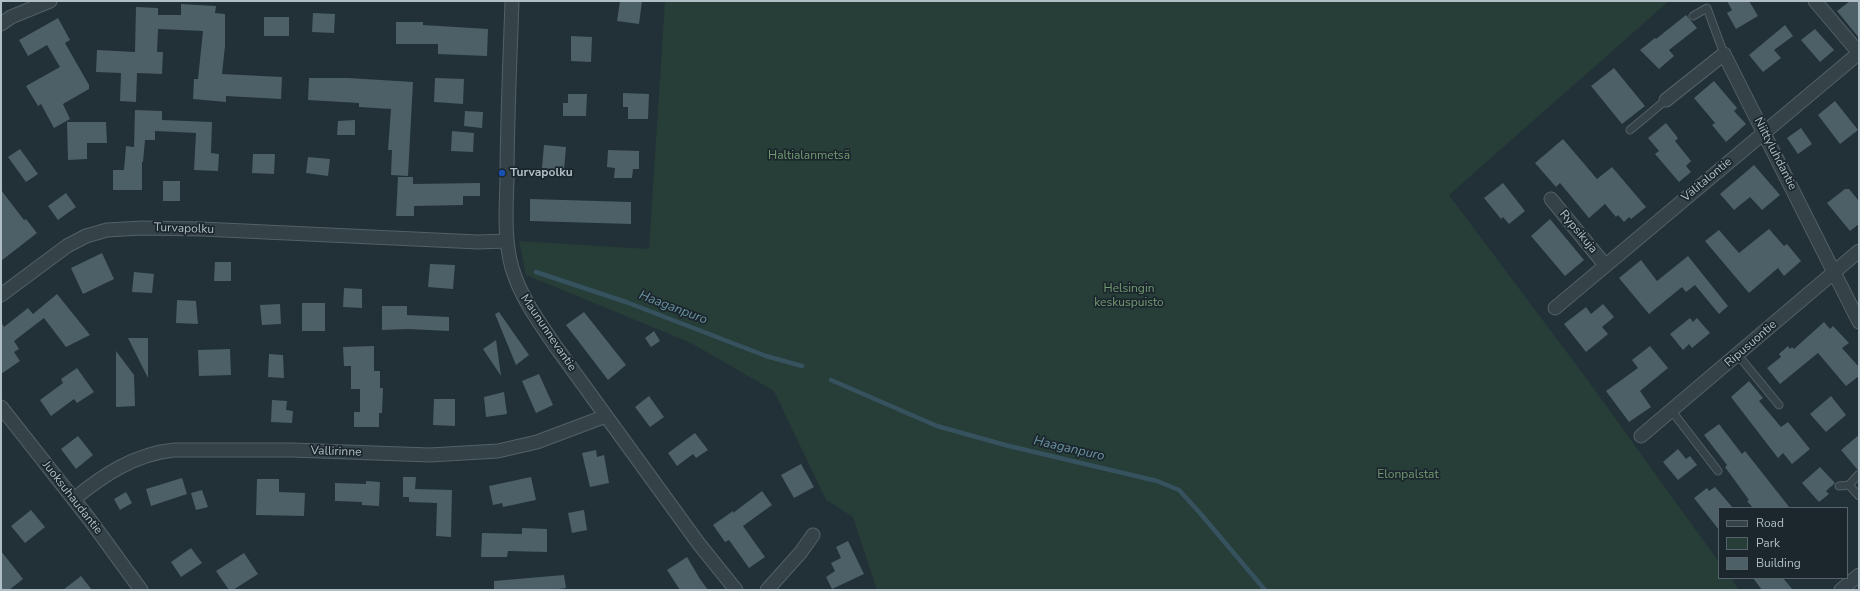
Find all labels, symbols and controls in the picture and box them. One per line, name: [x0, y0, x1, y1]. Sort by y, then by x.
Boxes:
street label: Niittyluhdantie: [1751, 115, 1799, 193]
park label: Haltialanmetsä: [768, 149, 850, 163]
street label: Välitalontie: [1679, 155, 1735, 205]
place label: Turvapolku: [510, 166, 573, 180]
marker: Turvapolku: [497, 168, 507, 178]
street label: Rypsikuja: [1556, 208, 1600, 256]
street label: Turvapolku: [154, 221, 214, 237]
park label: Helsingin keskuspuisto: [1094, 282, 1164, 310]
water label: Haaganpuro: [636, 288, 710, 328]
street label: Maununnevantie: [517, 292, 579, 374]
street label: Ripusuontie: [1722, 318, 1780, 370]
water label: Haaganpuro: [1032, 433, 1106, 465]
street label: Vallirinne: [310, 444, 362, 460]
street label: Juoksuhaudantie: [39, 458, 105, 538]
park label: Elonpalstat: [1377, 468, 1439, 482]
legend: [1718, 507, 1848, 579]
text: Road: [1756, 515, 1784, 531]
text: Park: [1756, 535, 1780, 551]
text: Building: [1756, 555, 1801, 571]

